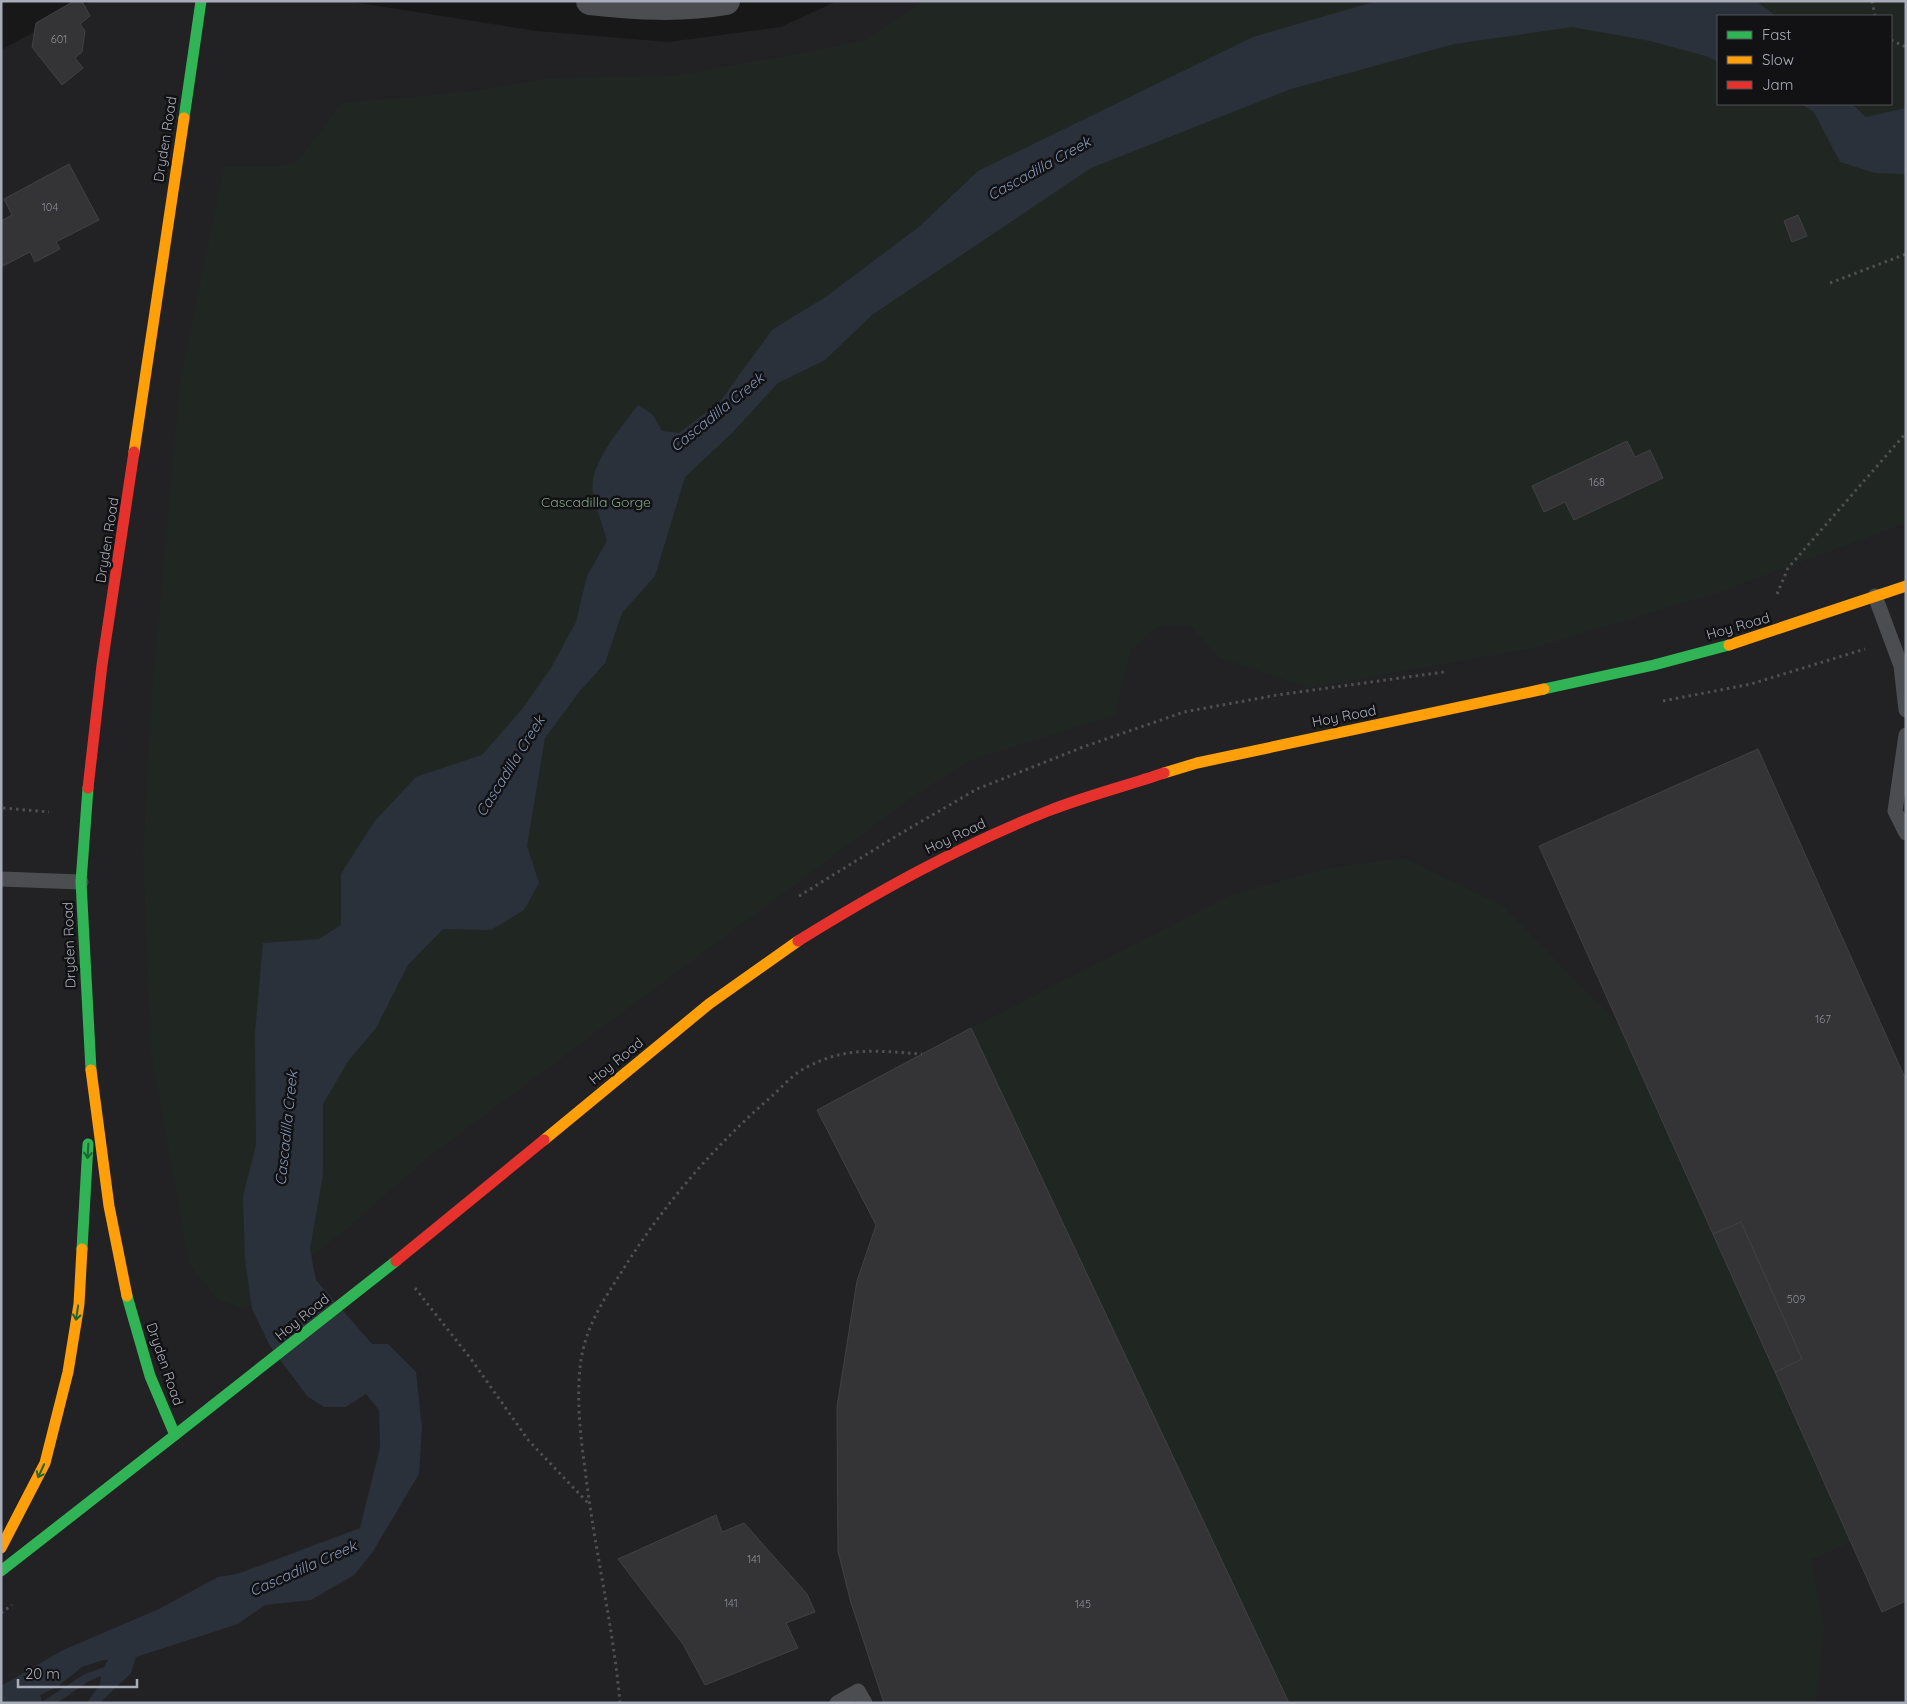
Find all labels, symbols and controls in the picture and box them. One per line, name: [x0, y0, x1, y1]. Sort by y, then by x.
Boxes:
legend: [1717, 15, 1892, 105]
text: Fast: [1762, 25, 1791, 44]
house number: 601: [51, 32, 67, 46]
text: Slow: [1762, 50, 1794, 69]
text: Jam: [1762, 75, 1793, 94]
street label: Dryden Road: [149, 95, 181, 183]
water label: Cascadilla Creek: [984, 131, 1096, 204]
house number: 104: [42, 200, 58, 214]
water label: Cascadilla Creek: [666, 367, 769, 456]
house number: 168: [1589, 475, 1605, 489]
park label: Cascadilla Gorge: [541, 493, 651, 511]
street label: Dryden Road: [91, 496, 123, 584]
street label: Hoy Road: [1704, 608, 1772, 644]
street label: Hoy Road: [1310, 701, 1378, 731]
water label: Cascadilla Creek: [471, 710, 550, 820]
street label: Hoy Road: [922, 814, 988, 858]
street label: Dryden Road: [58, 902, 80, 988]
house number: 167: [1815, 1012, 1831, 1026]
street label: Hoy Road: [585, 1034, 647, 1088]
water label: Cascadilla Creek: [271, 1068, 302, 1186]
one-way arrow: [83, 1143, 92, 1159]
street label: Hoy Road: [271, 1290, 333, 1344]
house number: 509: [1787, 1292, 1805, 1306]
one-way arrow: [72, 1305, 82, 1321]
street label: Dryden Road: [142, 1320, 188, 1408]
one-way arrow: [36, 1463, 45, 1478]
water label: Cascadilla Creek: [246, 1535, 361, 1600]
house number: 141: [747, 1552, 761, 1566]
house number: 141: [724, 1596, 738, 1610]
house number: 145: [1075, 1597, 1091, 1611]
scale bar: [18, 1656, 136, 1688]
text: 20 m: [25, 1664, 60, 1683]

